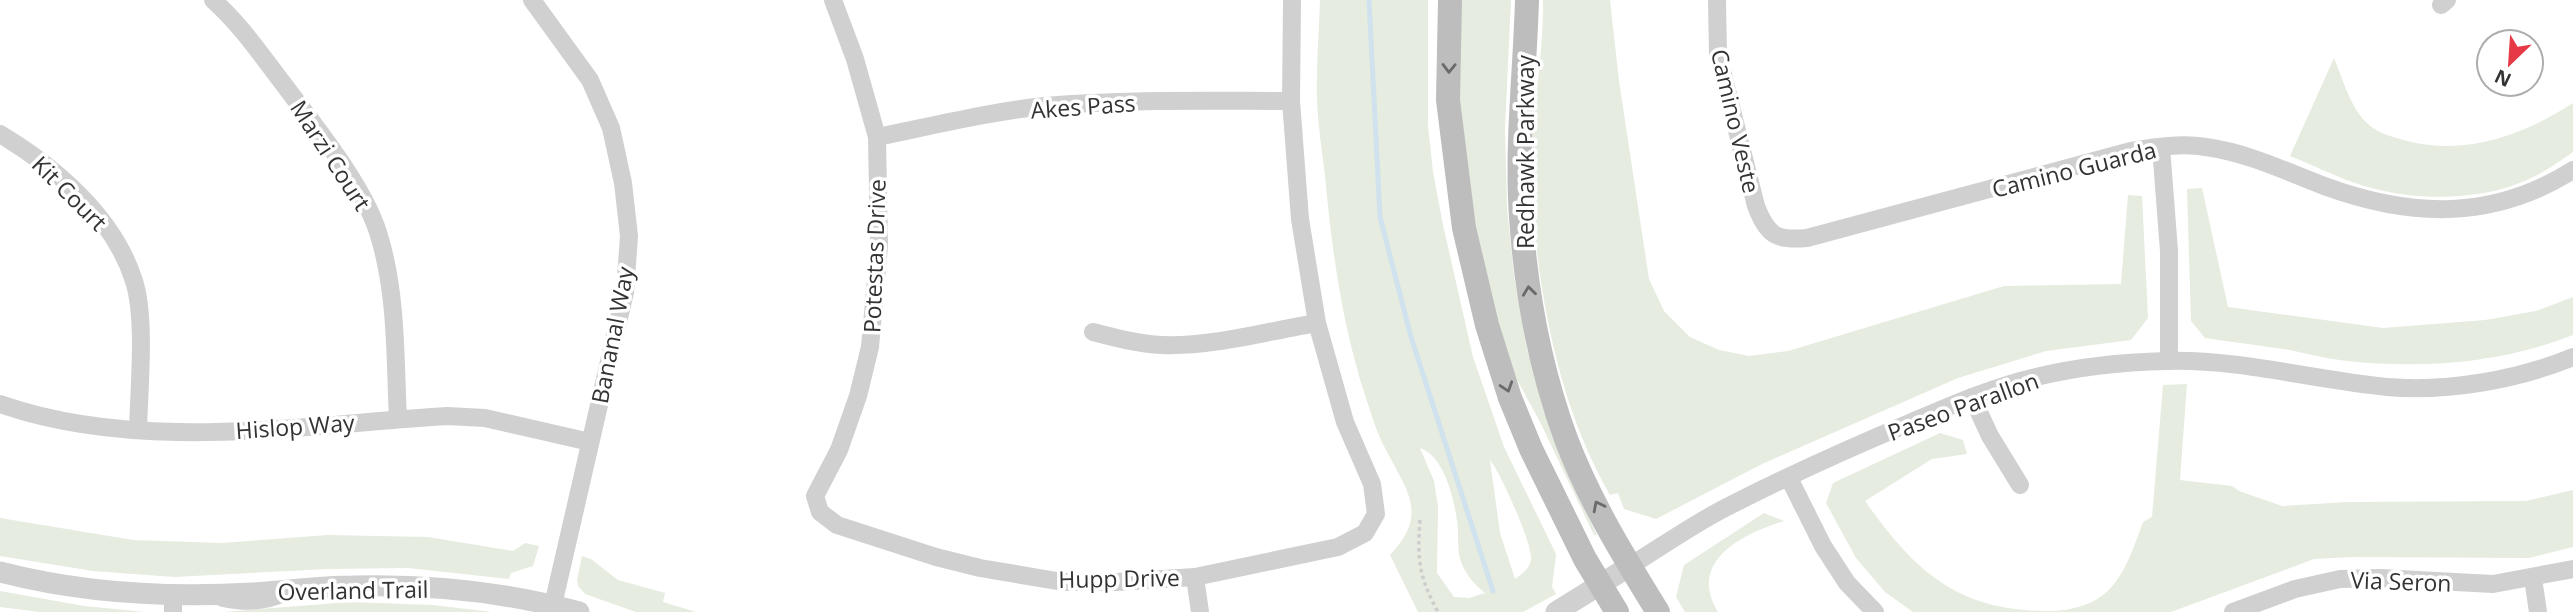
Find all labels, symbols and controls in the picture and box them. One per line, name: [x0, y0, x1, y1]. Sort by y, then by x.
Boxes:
north arrow: [2475, 28, 2545, 98]
street label: Camino Veste: [1704, 46, 1768, 196]
street label: Redhawk Parkway: [1509, 54, 1541, 249]
one-way arrow: [1441, 63, 1456, 74]
text: N: [2490, 63, 2515, 93]
street label: Akes Pass: [1029, 86, 1137, 126]
street label: Marzi Court: [283, 94, 379, 216]
street label: Camino Guarda: [1989, 133, 2159, 205]
street label: Kit Court: [25, 148, 115, 238]
street label: Potestas Drive: [855, 179, 893, 333]
street label: Bananal Way: [583, 263, 641, 406]
one-way arrow: [1521, 285, 1536, 297]
street label: Paseo Parallon: [1883, 364, 2043, 448]
one-way arrow: [1498, 381, 1513, 393]
street label: Hislop Way: [235, 406, 356, 446]
one-way arrow: [1592, 501, 1606, 513]
street label: Hupp Drive: [1058, 561, 1180, 595]
street label: Via Seron: [2350, 563, 2452, 599]
street label: Overland Trail: [277, 573, 429, 607]

